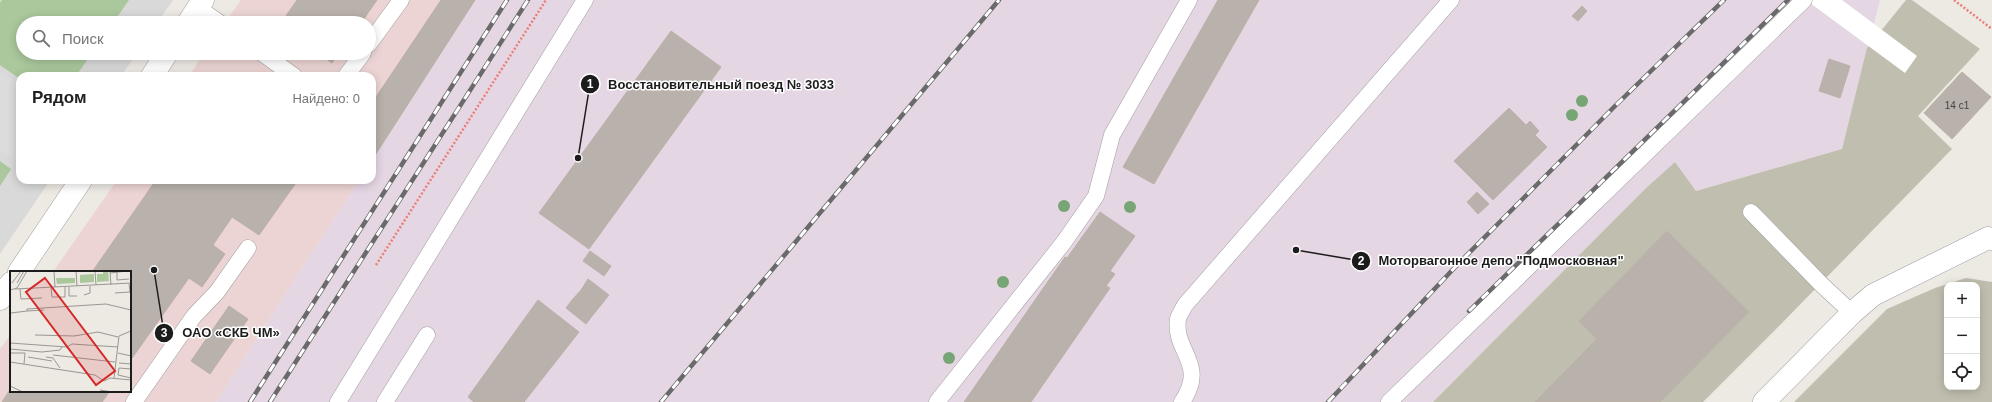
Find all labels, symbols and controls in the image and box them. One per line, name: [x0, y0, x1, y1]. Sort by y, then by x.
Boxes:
search box: [16, 16, 376, 60]
icon: search: [30, 27, 52, 49]
text: Поиск: [62, 30, 104, 47]
callout: Восстановительный поезд № 3033: [580, 72, 842, 97]
text: 1: [587, 77, 594, 91]
text: Восстановительный поезд № 3033: [608, 77, 834, 92]
text: Рядом: [32, 88, 87, 107]
text: Найдено: 0: [292, 91, 360, 106]
house number: 14 с1: [1945, 100, 1970, 111]
callout: Моторвагонное депо "Подмосковная": [1351, 248, 1632, 273]
text: Моторвагонное депо "Подмосковная": [1378, 253, 1624, 268]
text: 2: [1358, 254, 1365, 268]
inset map: [10, 271, 131, 392]
map controls: [1944, 282, 1980, 390]
button: +: [1944, 282, 1980, 318]
button: −: [1944, 318, 1980, 354]
callout: ОАО «СКБ ЧМ»: [154, 320, 288, 345]
text: ОАО «СКБ ЧМ»: [182, 325, 280, 340]
text: 3: [161, 326, 168, 340]
button: locate: [1944, 354, 1980, 390]

